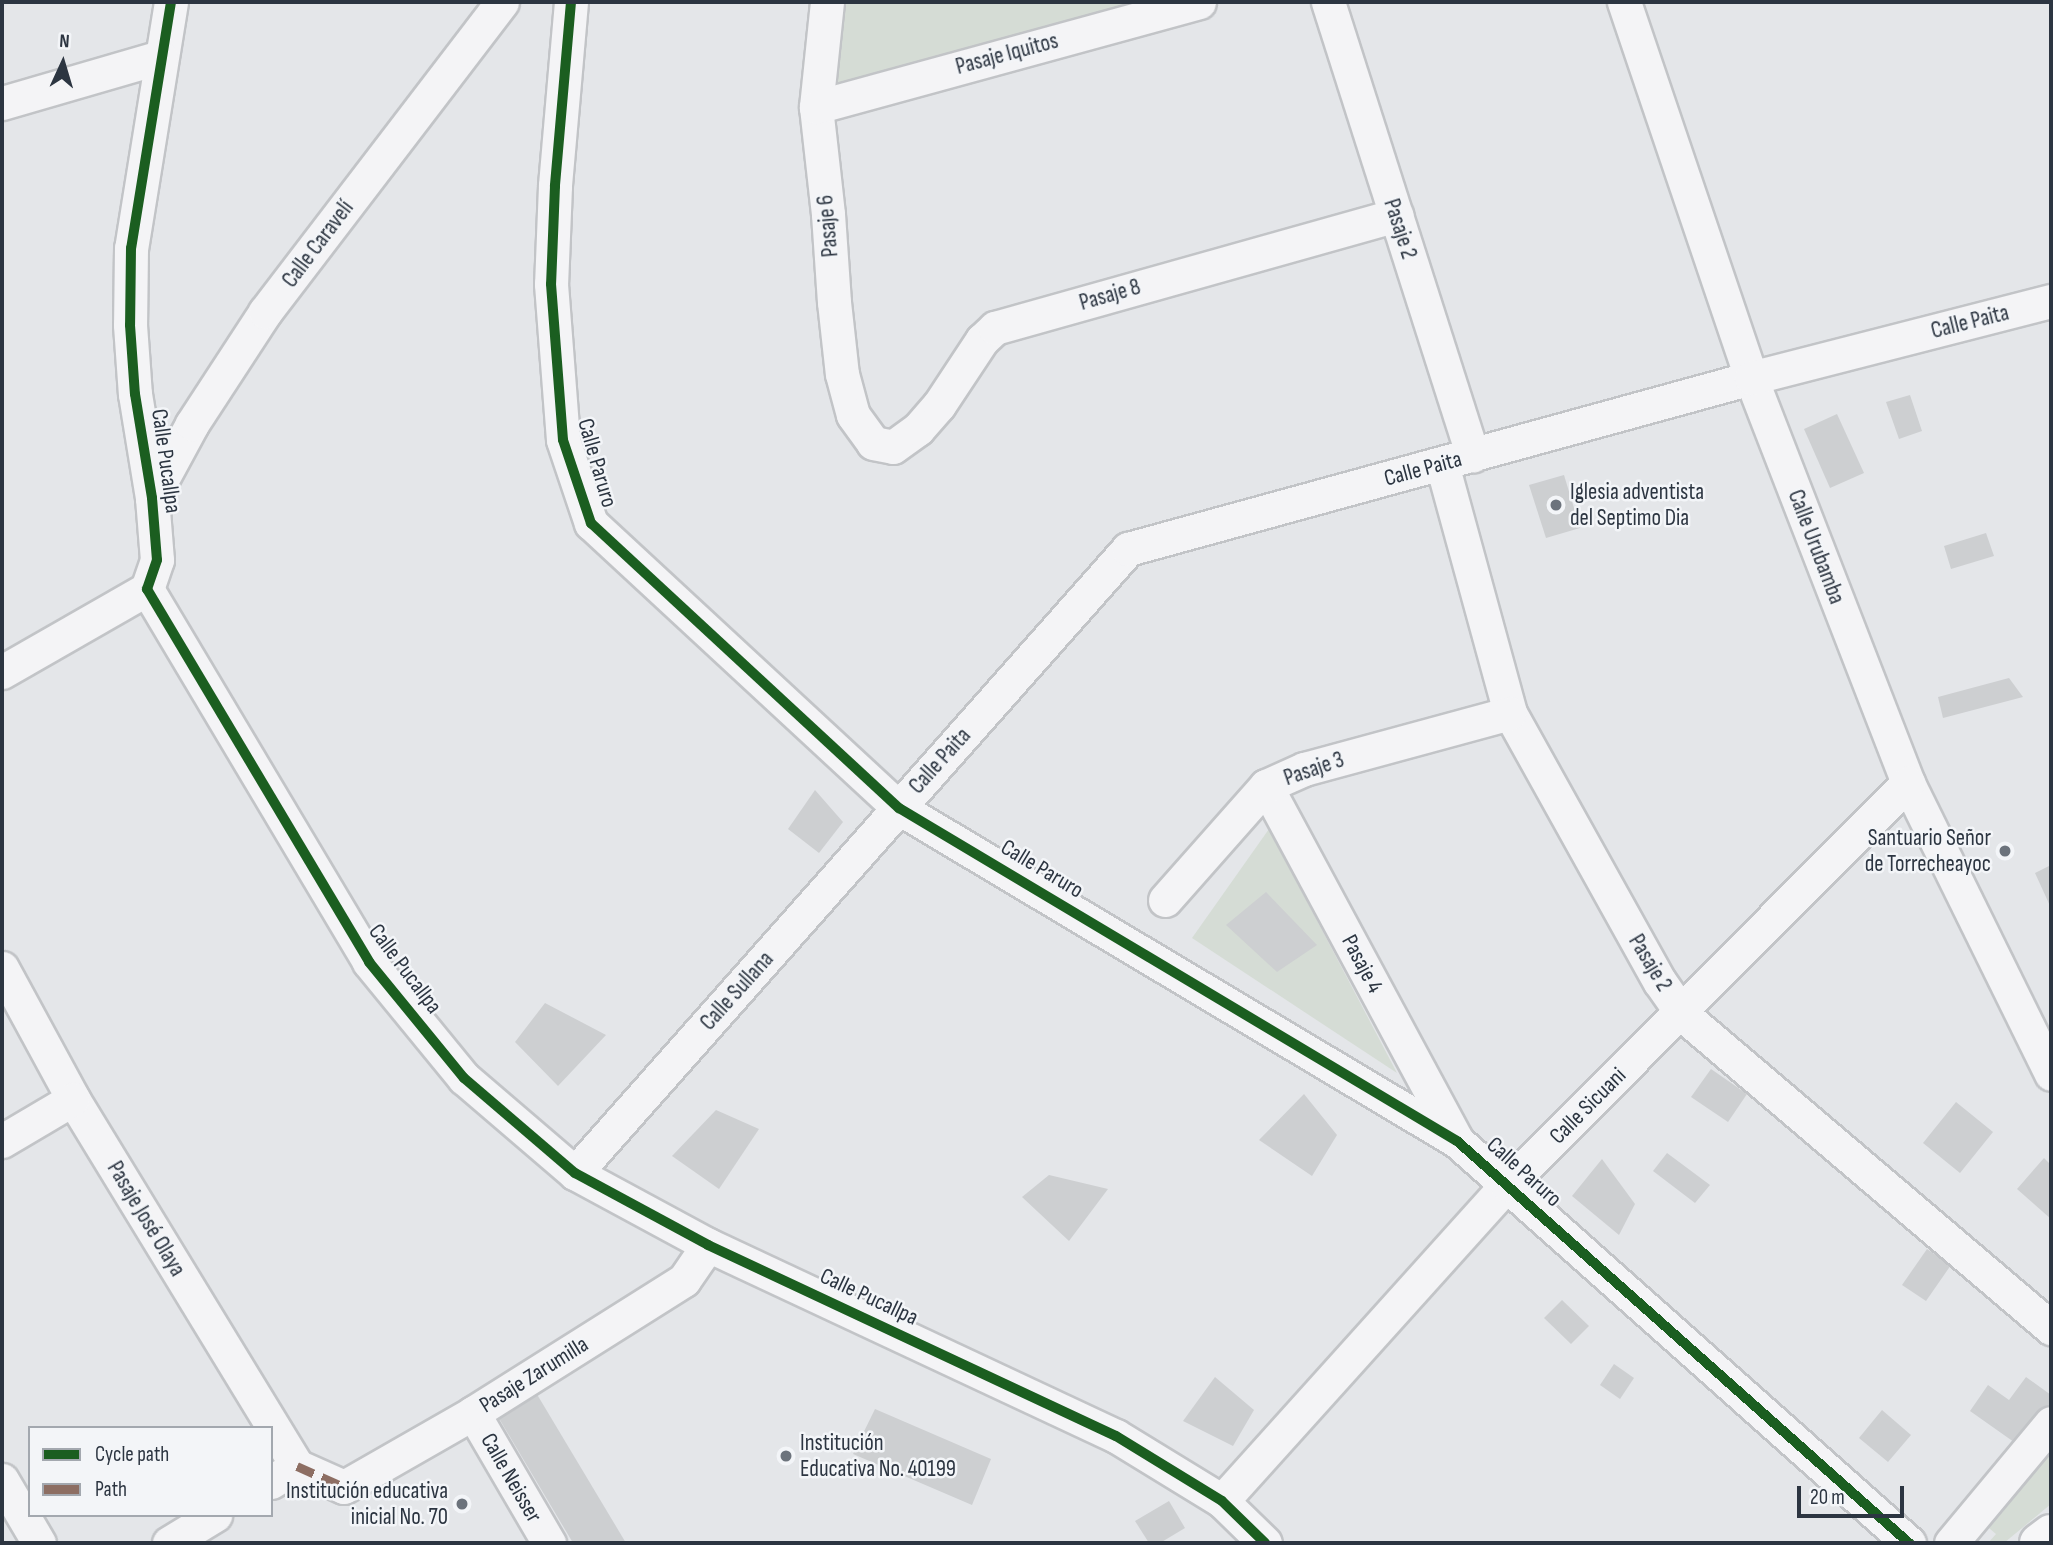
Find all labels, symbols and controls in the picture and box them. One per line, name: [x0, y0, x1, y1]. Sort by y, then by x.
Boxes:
street label: Pasaje Iquitos: [953, 27, 1061, 81]
north arrow: [28, 28, 98, 98]
text: N: [59, 30, 70, 53]
street label: Pasaje 6: [812, 194, 844, 258]
street label: Calle Caravelí: [276, 195, 360, 293]
street label: Pasaje 2: [1377, 195, 1423, 263]
street label: Pasaje 8: [1076, 273, 1144, 317]
street label: Calle Paita: [1928, 299, 2012, 345]
street label: Calle Pucallpa: [145, 407, 187, 515]
street label: Calle Paruro: [571, 415, 623, 511]
street label: Calle Paita: [1381, 445, 1465, 493]
place label: Iglesia adventista del Septimo Dia: [1570, 478, 1704, 532]
street label: Calle Urubamba: [1782, 486, 1850, 608]
marker: Iglesia adventista del Septimo Dia: [1548, 497, 1564, 513]
street label: Calle Paita: [903, 722, 977, 800]
street label: Pasaje 3: [1280, 746, 1348, 792]
place label: Santuario Señor de Torrecheayoc: [1865, 824, 1991, 878]
street label: Calle Paruro: [996, 834, 1088, 904]
marker: Santuario Señor de Torrecheayoc: [1997, 843, 2013, 859]
street label: Calle Pucallpa: [362, 919, 448, 1019]
street label: Pasaje 2: [1622, 929, 1678, 997]
street label: Pasaje 4: [1335, 930, 1389, 998]
street label: Calle Sullana: [694, 946, 780, 1036]
street label: Calle Sicuani: [1544, 1062, 1632, 1150]
street label: Calle Paruro: [1481, 1131, 1567, 1213]
street label: Pasaje José Olaya: [101, 1156, 191, 1282]
street label: Calle Pucallpa: [816, 1262, 922, 1332]
street label: Pasaje Zarumilla: [474, 1331, 594, 1419]
legend: [28, 1426, 273, 1517]
street label: Calle Neisser: [474, 1428, 548, 1528]
place label: Institución Educativa No. 40199: [800, 1429, 956, 1483]
text: Cycle path: [95, 1442, 169, 1467]
marker: Institución Educativa No. 40199: [778, 1448, 794, 1464]
scale bar: [1801, 1472, 1908, 1516]
text: Path: [95, 1477, 127, 1502]
place label: Institución educativa inicial No. 70: [286, 1477, 448, 1531]
text: 20 m: [1810, 1485, 1845, 1510]
marker: Institución educativa inicial No. 70: [454, 1496, 470, 1512]

